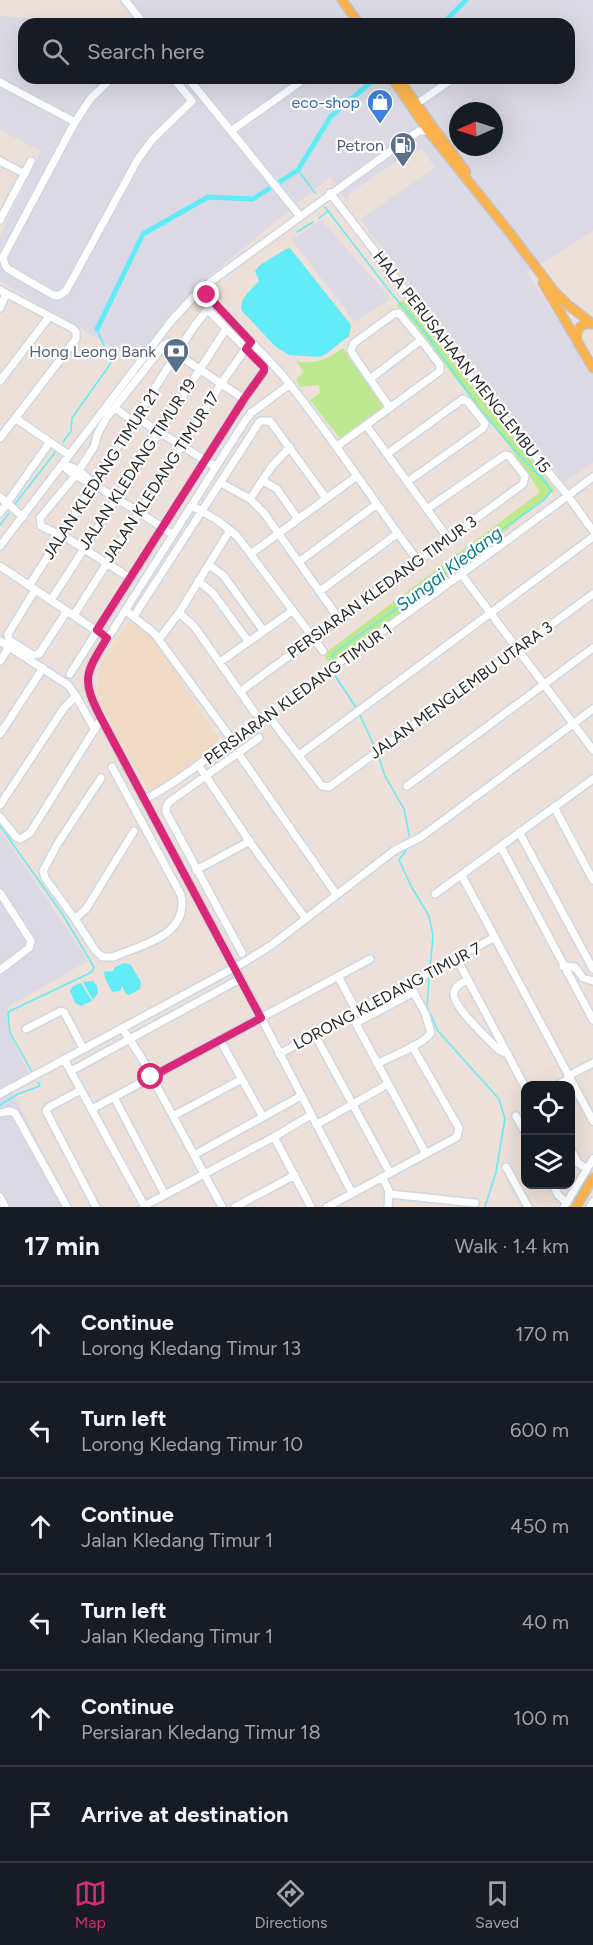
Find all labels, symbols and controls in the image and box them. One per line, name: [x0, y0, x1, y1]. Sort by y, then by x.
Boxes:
search box: [18, 18, 575, 84]
icon: search: [39, 35, 72, 68]
text: Search here: [87, 38, 205, 65]
shop icon: eco-shop: [365, 87, 395, 125]
place label: eco-shop: [292, 93, 360, 112]
north arrow: [449, 102, 503, 156]
fuel station icon: Petron: [388, 130, 418, 168]
place label: Petron: [336, 136, 384, 155]
street label: HALA PERUSAHAAN MENGLEMBU 15: [369, 247, 555, 477]
route end: [193, 281, 219, 307]
bank icon: Hong Leong Bank: [161, 336, 191, 374]
place label: Hong Leong Bank: [29, 342, 156, 361]
street label: JALAN KLEDANG TIMUR 19: [75, 375, 199, 553]
street label: JALAN KLEDANG TIMUR 21: [39, 385, 163, 563]
street label: JALAN KLEDANG TIMUR 17: [99, 388, 224, 566]
street label: PERSIARAN KLEDANG TIMUR 3: [284, 512, 480, 662]
water label: Sungai Kledang: [391, 522, 507, 616]
street label: JALAN MENGLEMBU UTARA 3: [366, 617, 556, 763]
street label: PERSIARAN KLEDANG TIMUR 1: [200, 619, 396, 769]
street label: LORONG KLEDANG TIMUR 7: [290, 938, 484, 1054]
route start: [137, 1063, 163, 1089]
map controls: [521, 1081, 575, 1189]
button: locate: [521, 1081, 575, 1135]
button: layers: [521, 1135, 575, 1189]
text: 17 min: [24, 1230, 100, 1262]
text: Walk · 1.4 km: [455, 1234, 569, 1258]
text: Continue: [81, 1309, 174, 1336]
icon: ahead: [24, 1318, 57, 1351]
text: 170 m: [515, 1322, 569, 1346]
text: Lorong Kledang Timur 13: [81, 1336, 301, 1360]
text: Turn left: [81, 1405, 167, 1432]
icon: left: [24, 1414, 57, 1447]
text: 600 m: [510, 1418, 569, 1442]
text: Lorong Kledang Timur 10: [81, 1432, 303, 1456]
text: Continue: [81, 1501, 174, 1528]
icon: ahead: [24, 1510, 57, 1543]
text: 450 m: [510, 1514, 569, 1538]
text: Jalan Kledang Timur 1: [81, 1528, 273, 1552]
text: Turn left: [81, 1597, 167, 1624]
icon: left: [24, 1606, 57, 1639]
text: 40 m: [522, 1610, 569, 1634]
text: Jalan Kledang Timur 1: [81, 1624, 273, 1648]
text: Continue: [81, 1693, 174, 1720]
icon: ahead: [24, 1702, 57, 1735]
text: 100 m: [513, 1706, 569, 1730]
text: Persiaran Kledang Timur 18: [81, 1720, 321, 1744]
icon: arrive: [24, 1798, 57, 1831]
text: Arrive at destination: [81, 1801, 289, 1828]
tab: Map: [74, 1877, 107, 1932]
tab: Directions: [254, 1877, 327, 1932]
tab: Saved: [475, 1877, 519, 1932]

